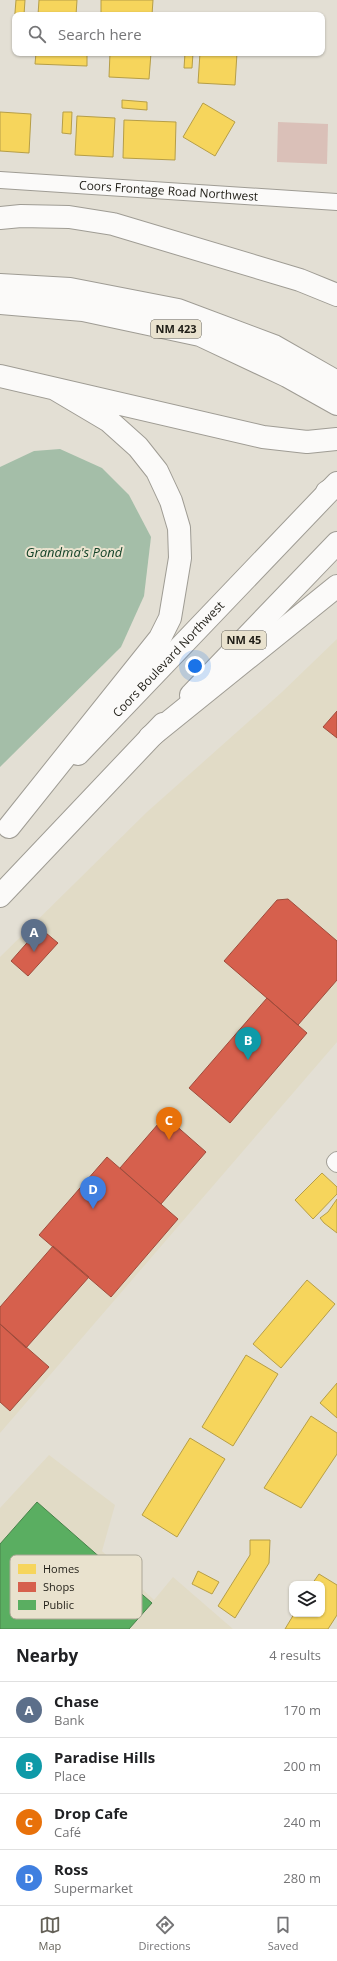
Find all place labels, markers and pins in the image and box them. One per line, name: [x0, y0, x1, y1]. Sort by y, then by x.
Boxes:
pin: A: [21, 919, 47, 952]
pin: B: [235, 1027, 261, 1060]
pin: C: [156, 1107, 182, 1140]
pin: D: [80, 1176, 106, 1209]

